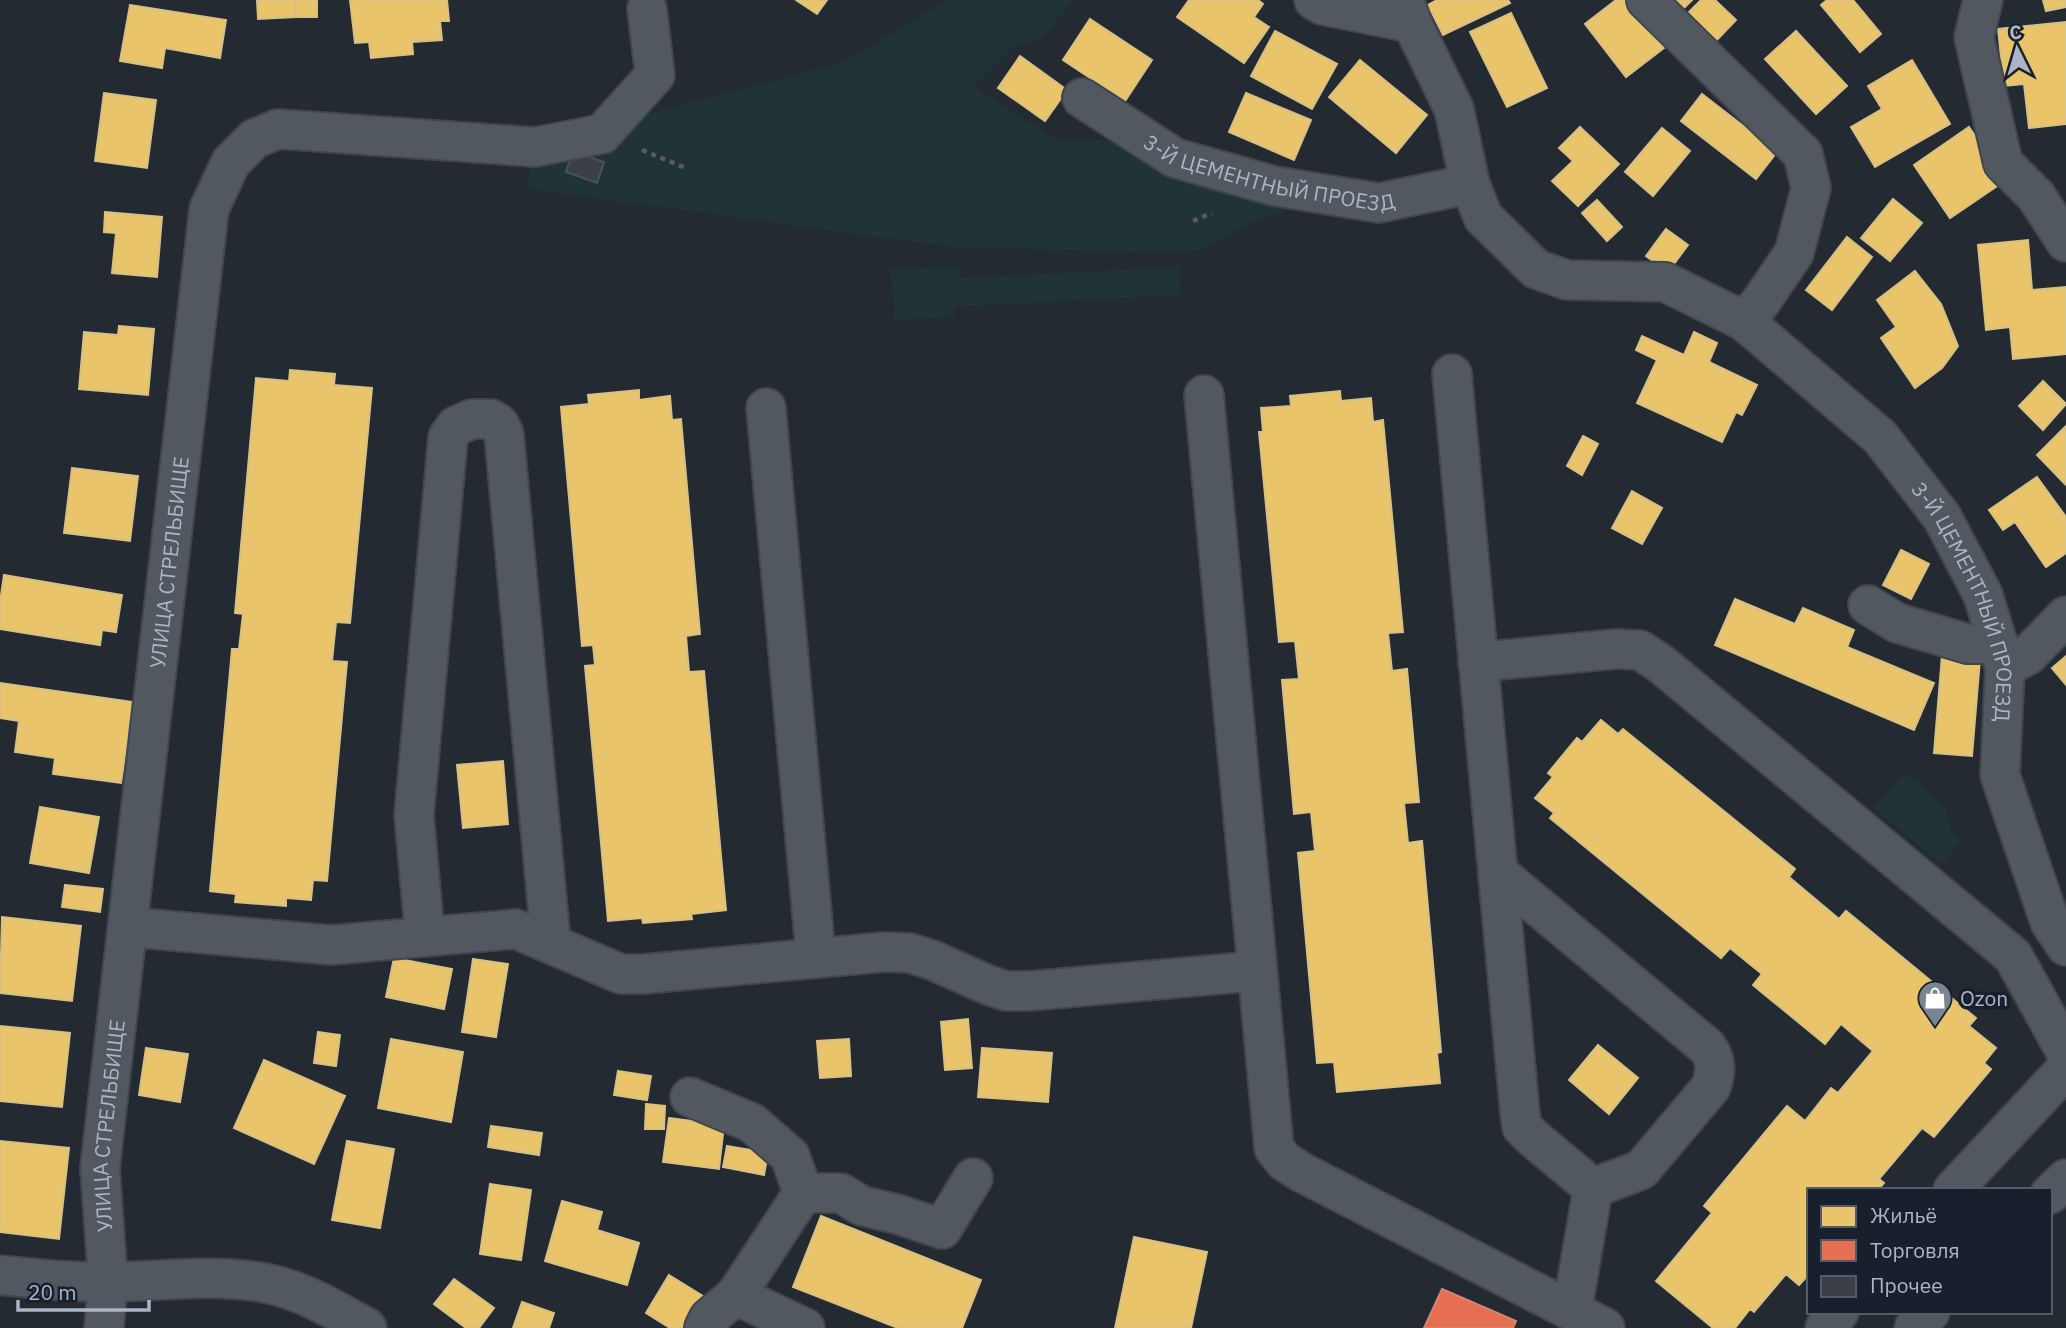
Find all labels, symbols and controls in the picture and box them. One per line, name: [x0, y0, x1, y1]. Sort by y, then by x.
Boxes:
north arrow: [1982, 14, 2052, 84]
text: С: [2008, 20, 2023, 45]
street label: 3-Й ЦЕМЕНТНЫЙ ПРОЕЗД: [1138, 128, 1397, 217]
street label: УЛИЦА СТРЕЛЬБИЩЕ: [143, 455, 195, 670]
street label: 3-Й ЦЕМЕНТНЫЙ ПРОЕЗД: [1906, 476, 2019, 722]
shop icon: Ozon: [1916, 979, 1954, 1028]
place label: Ozon: [1960, 984, 2008, 1012]
street label: УЛИЦА СТРЕЛЬБИЩЕ: [86, 1018, 131, 1233]
legend: [1807, 1188, 2052, 1314]
text: Жильё: [1870, 1201, 1937, 1229]
text: Торговля: [1870, 1236, 1960, 1264]
scale bar: [18, 1268, 149, 1312]
text: Прочее: [1870, 1271, 1943, 1299]
text: 20 m: [28, 1278, 77, 1306]

